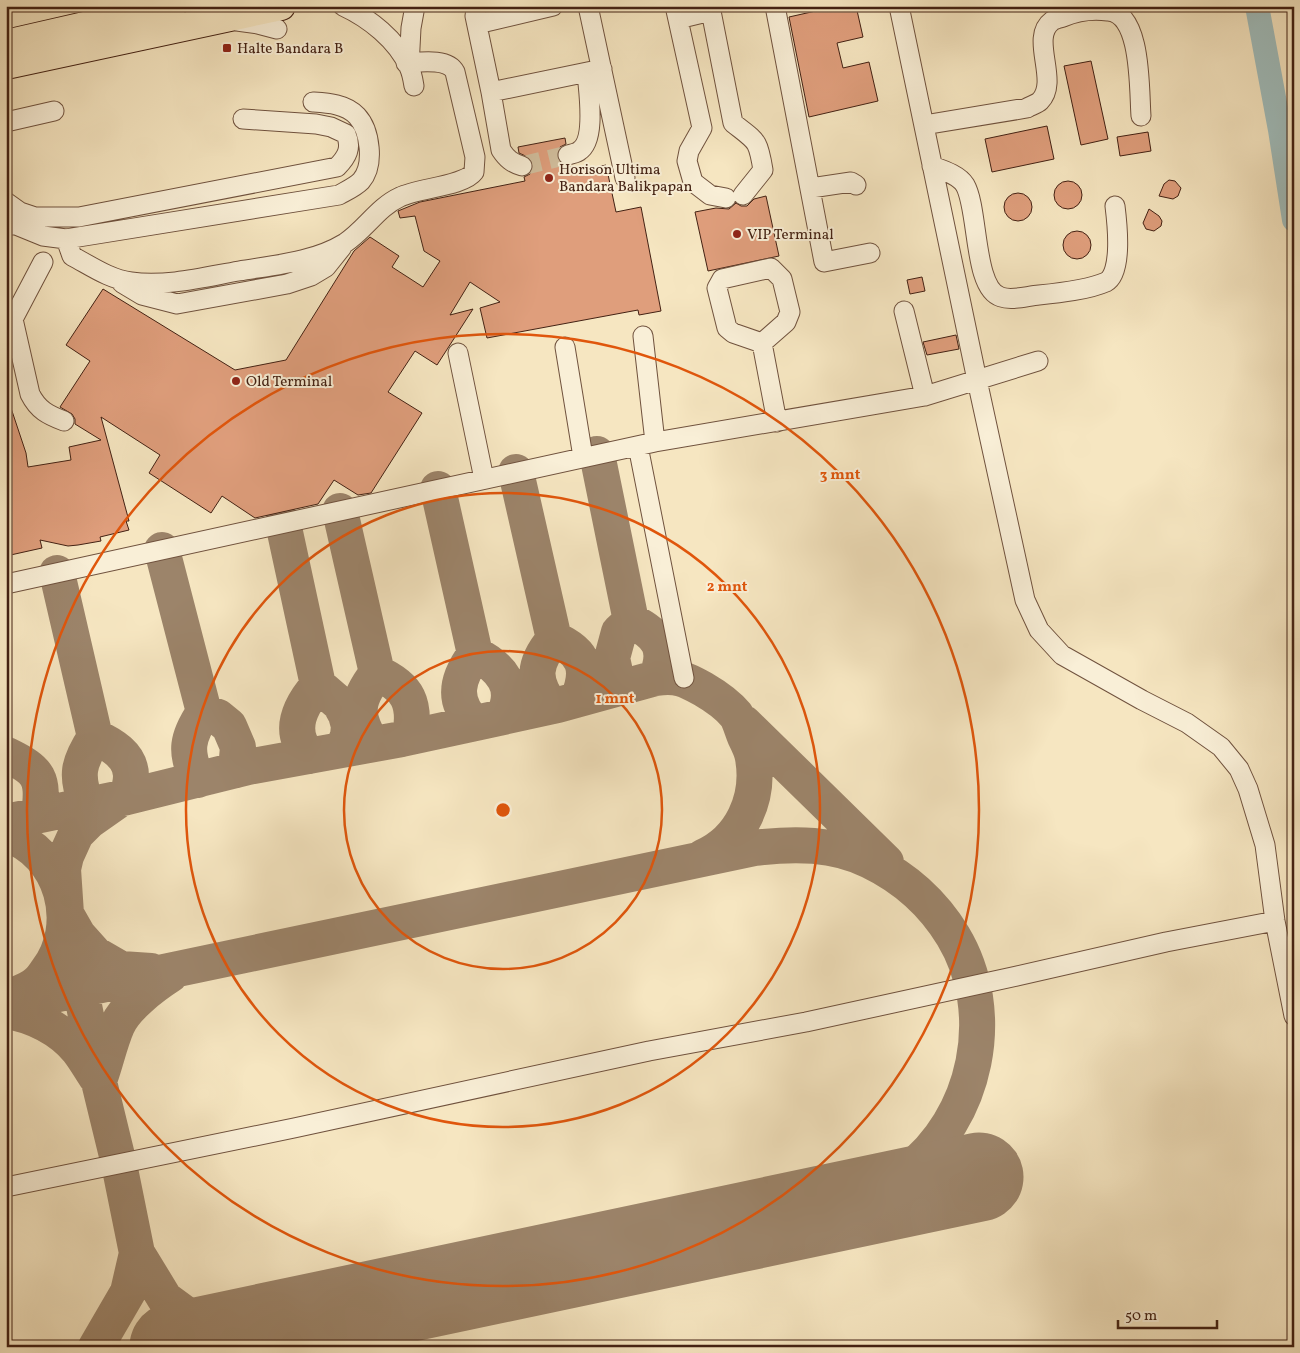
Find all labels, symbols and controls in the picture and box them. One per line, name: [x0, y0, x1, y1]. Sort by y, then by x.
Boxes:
place label: Halte Bandara B: [237, 39, 343, 60]
marker: Halte Bandara B: [221, 42, 233, 54]
place label: Horison Ultima Bandara Balikpapan: [559, 160, 693, 198]
marker: Horison Ultima Bandara Balikpapan: [543, 172, 555, 184]
place label: VIP Terminal: [747, 225, 834, 246]
marker: VIP Terminal: [731, 228, 743, 240]
place label: Old Terminal: [246, 372, 332, 393]
marker: Old Terminal: [230, 375, 242, 387]
text: 3 mnt: [820, 465, 861, 486]
text: 2 mnt: [707, 577, 748, 598]
text: 1 mnt: [596, 689, 635, 710]
centre of rings: [494, 801, 512, 819]
scale bar: [1118, 1298, 1216, 1330]
text: 50 m: [1125, 1306, 1157, 1327]

